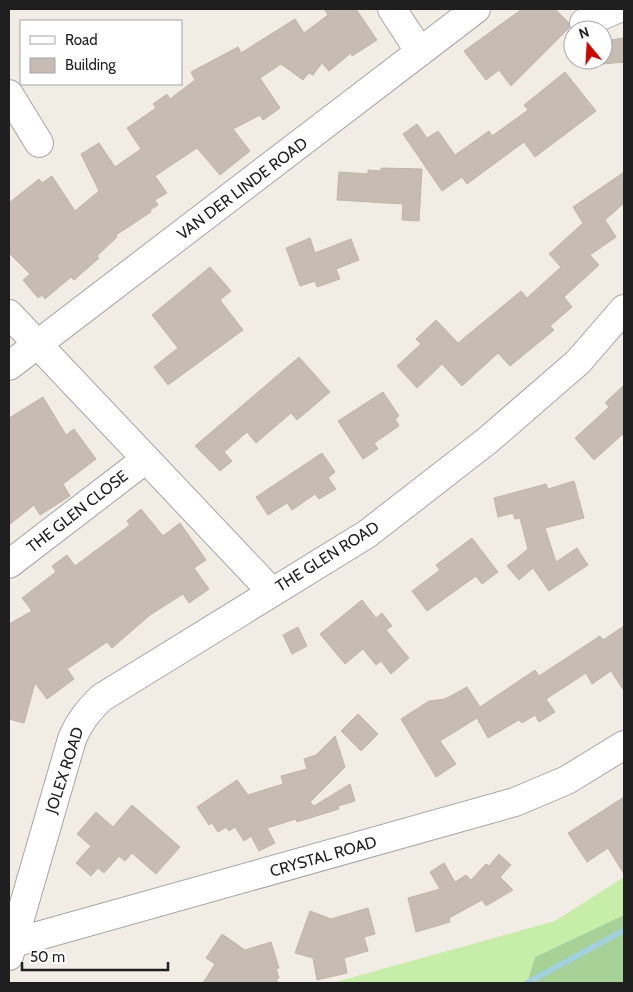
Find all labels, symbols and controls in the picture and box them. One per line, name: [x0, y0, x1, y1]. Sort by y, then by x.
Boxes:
legend: [20, 20, 182, 85]
north arrow: [563, 20, 613, 70]
text: N: [576, 23, 591, 43]
text: Road: [65, 31, 98, 49]
text: Building: [65, 56, 116, 74]
street label: VAN DER LINDE ROAD: [173, 133, 311, 244]
street label: THE GLEN CLOSE: [23, 466, 132, 557]
street label: THE GLEN ROAD: [272, 517, 382, 596]
street label: JOLEX ROAD: [41, 725, 87, 817]
street label: CRYSTAL ROAD: [268, 832, 379, 881]
scale bar: [22, 940, 169, 972]
text: 50 m: [30, 948, 65, 966]

